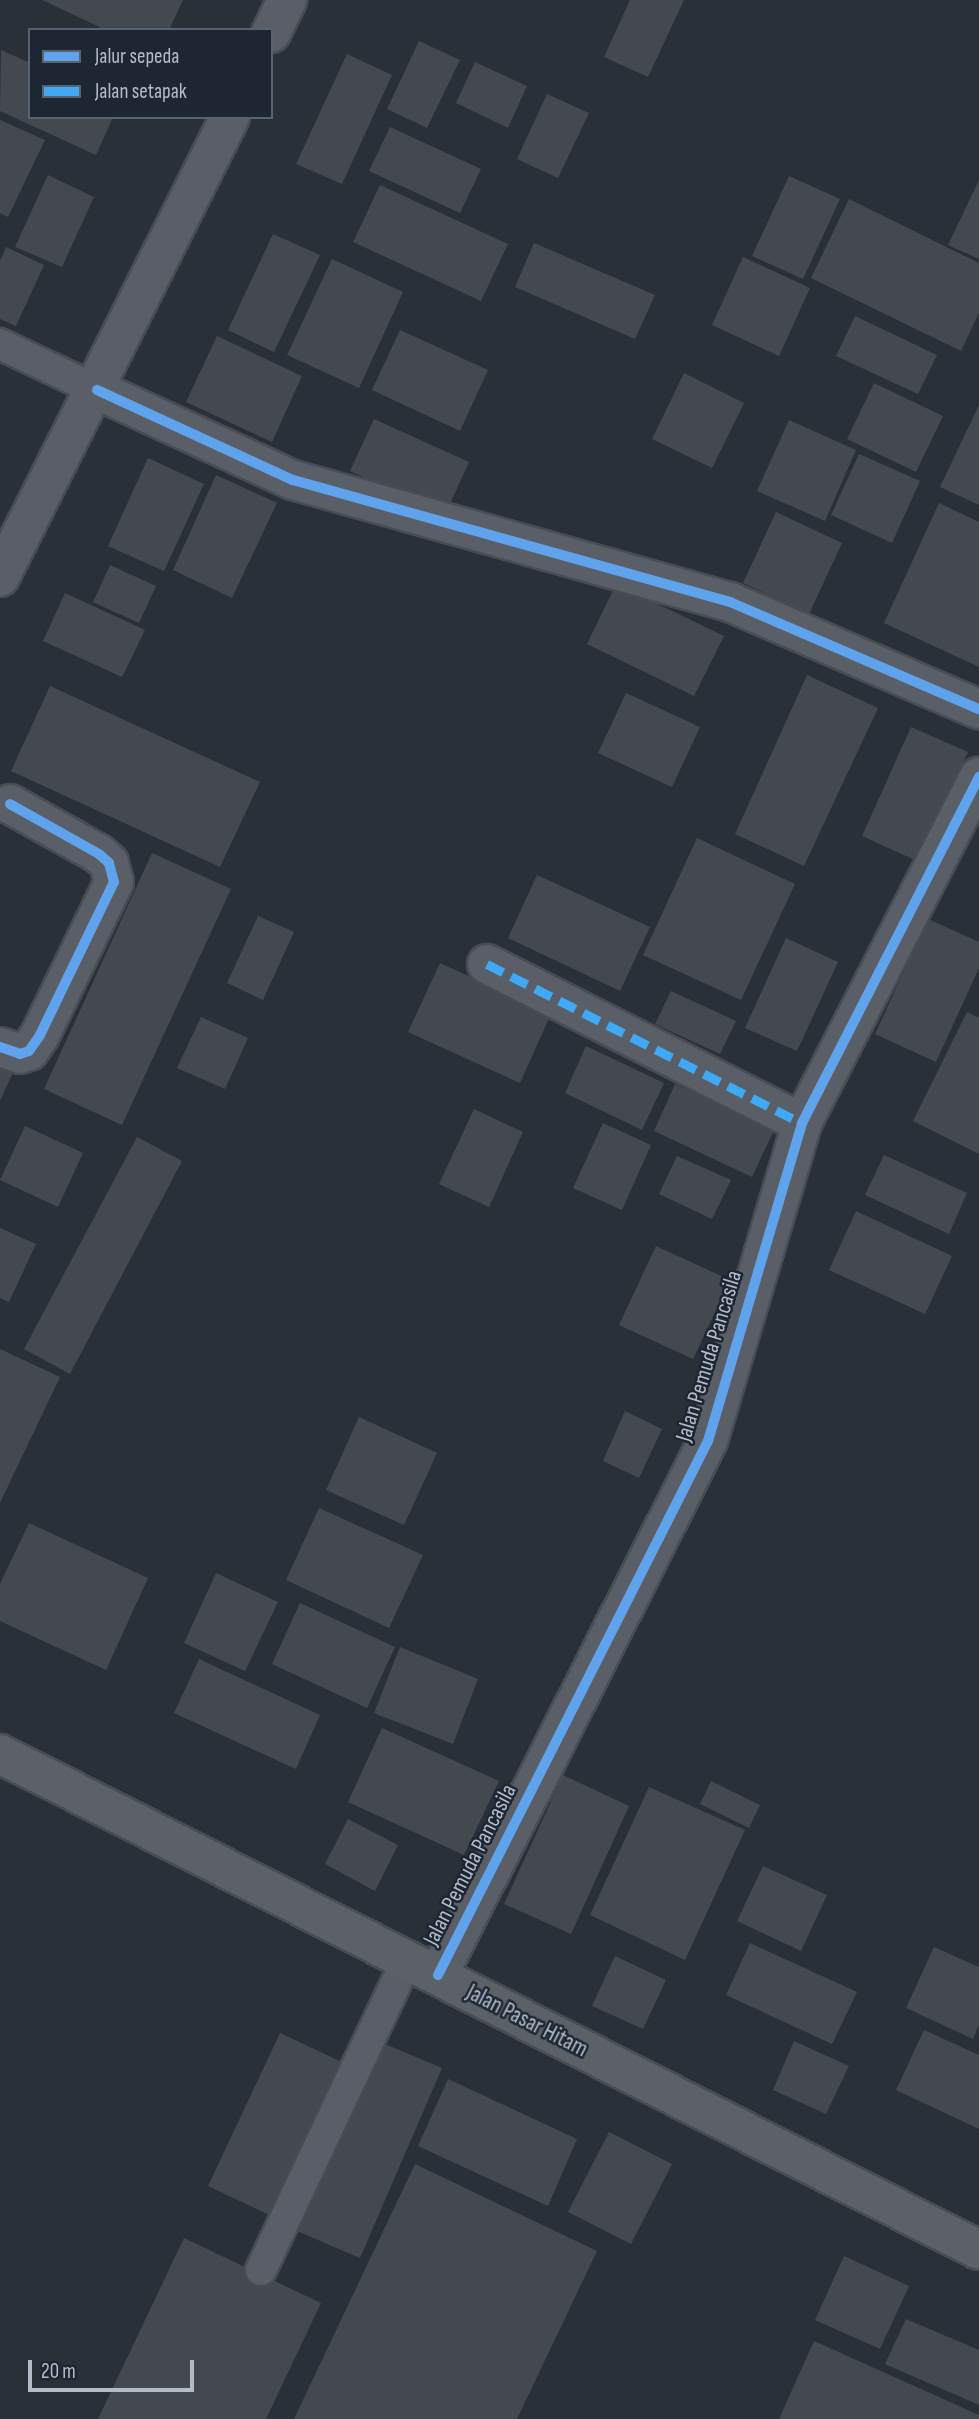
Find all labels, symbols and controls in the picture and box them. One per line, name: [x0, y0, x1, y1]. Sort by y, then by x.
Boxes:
legend: [28, 28, 273, 119]
text: Jalur sepeda: [95, 44, 179, 69]
text: Jalan setapak: [95, 79, 187, 104]
street label: Jalan Pemuda Pancasila: [670, 1267, 748, 1445]
street label: Jalan Pemuda Pancasila: [417, 1780, 523, 1950]
street label: Jalan Pasar Hitam: [462, 1979, 592, 2063]
scale bar: [32, 2346, 198, 2390]
text: 20 m: [41, 2359, 76, 2384]

